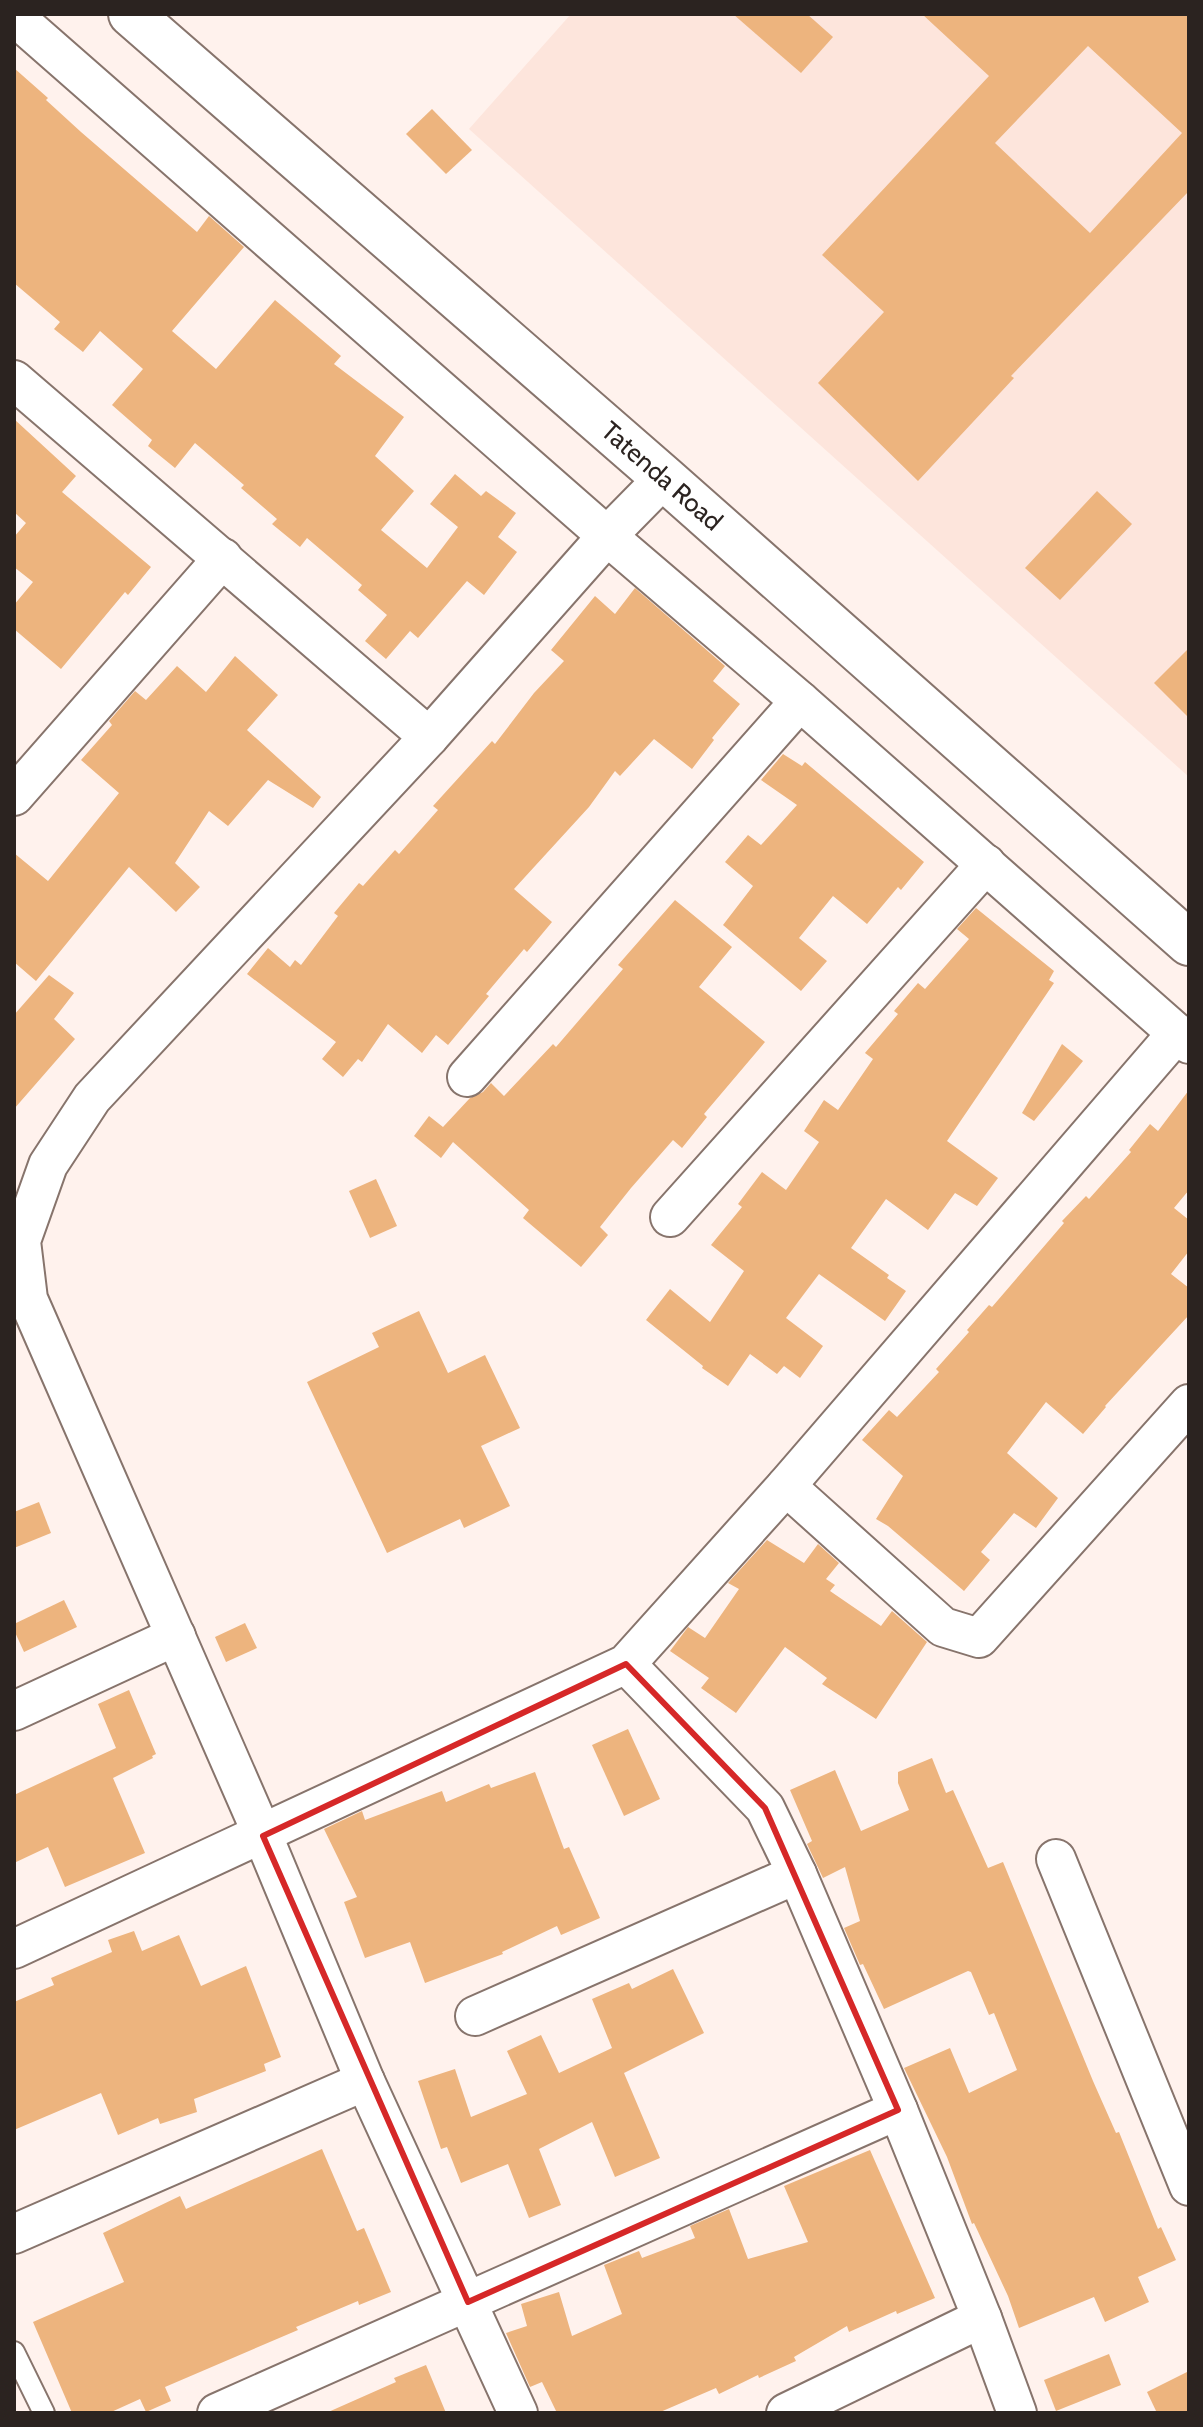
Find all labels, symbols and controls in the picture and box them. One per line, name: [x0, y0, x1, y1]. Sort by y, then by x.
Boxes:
street label: Tatenda Road: [595, 415, 729, 537]

